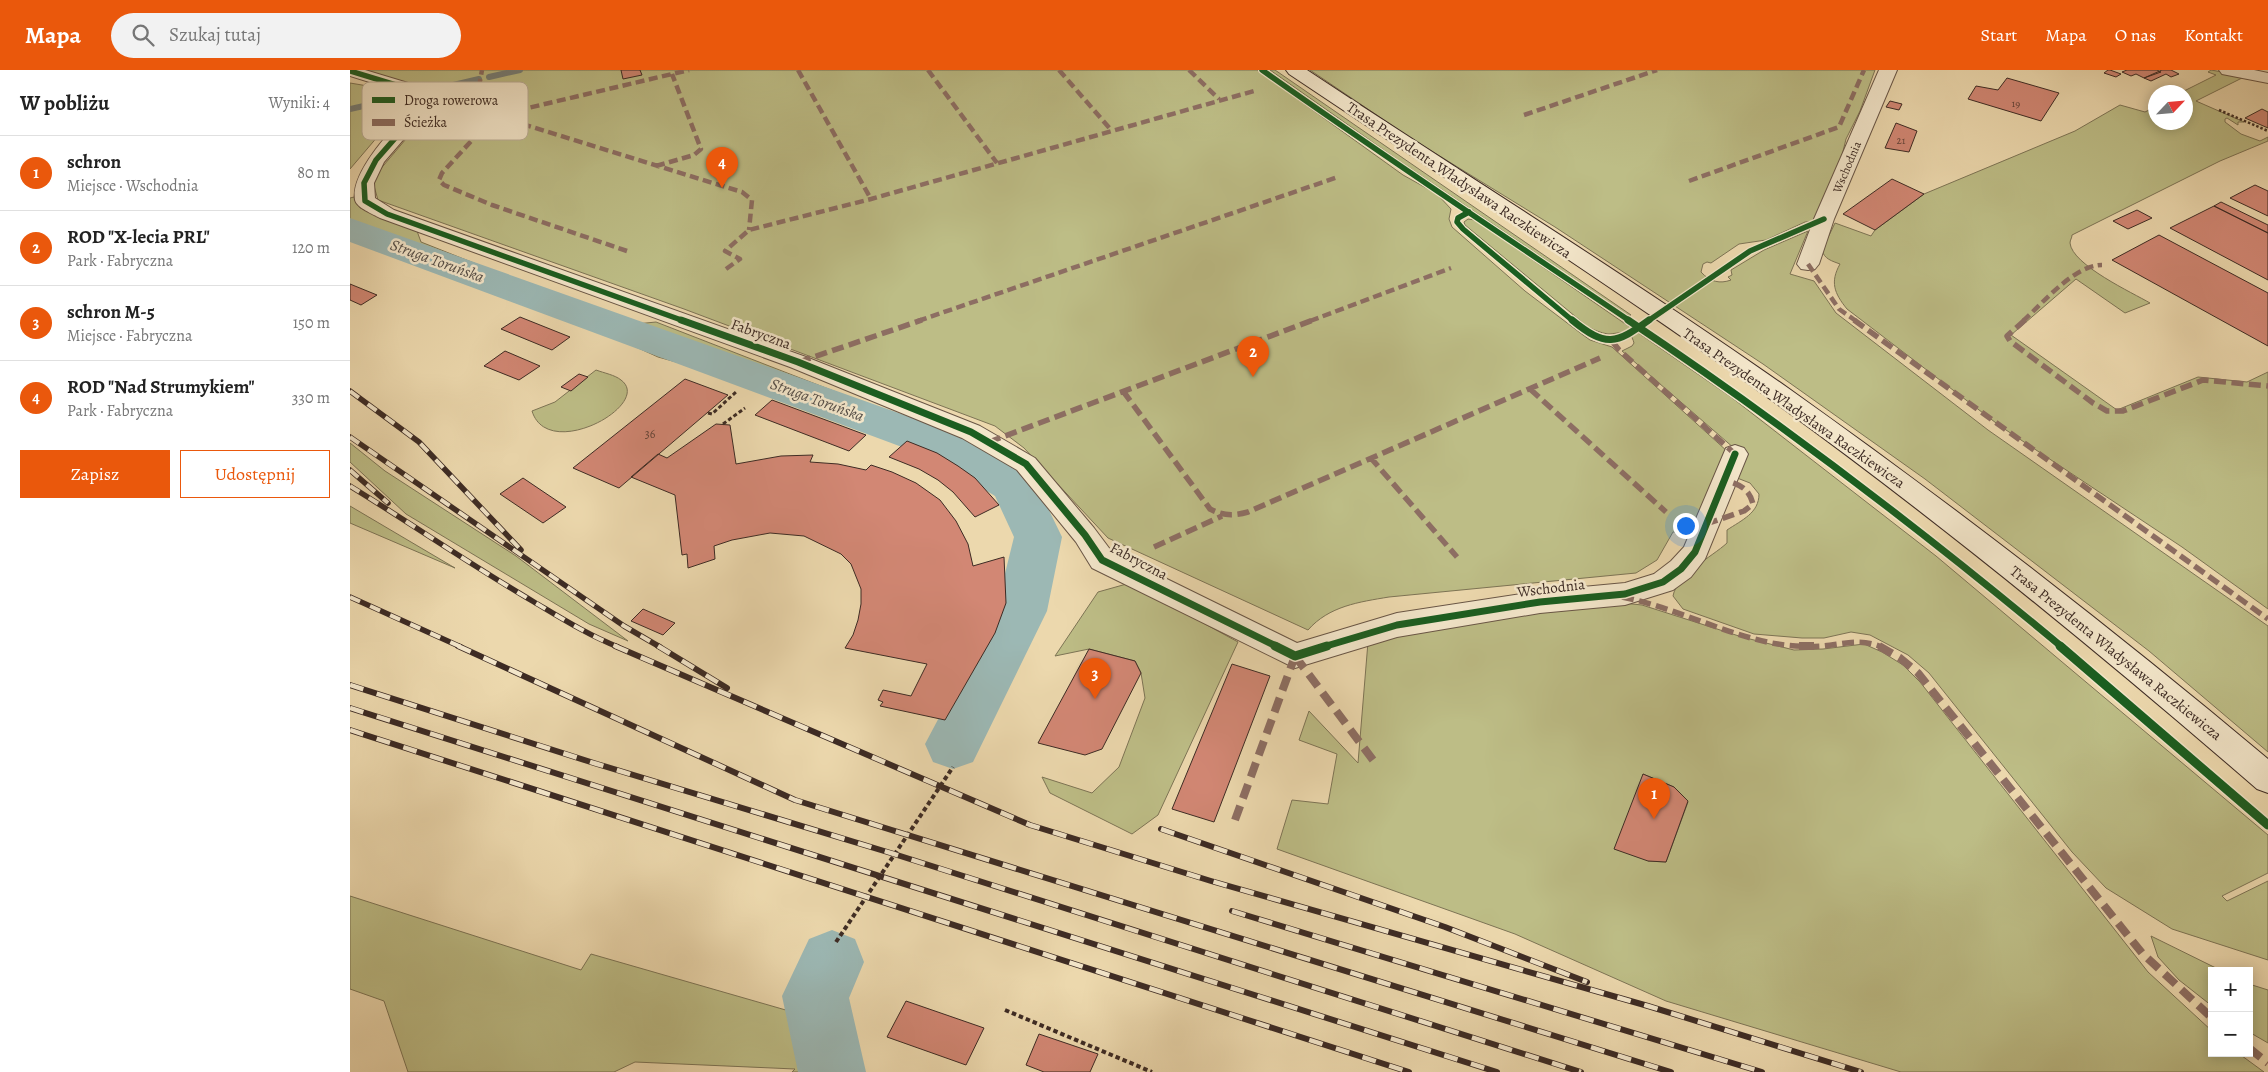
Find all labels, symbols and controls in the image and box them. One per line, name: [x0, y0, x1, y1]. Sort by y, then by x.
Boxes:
search box: [111, 13, 461, 58]
text: Mapa: [25, 19, 81, 51]
icon: search: [129, 21, 157, 49]
text: Szukaj tutaj: [169, 22, 261, 48]
text: Start: [1981, 23, 2017, 47]
text: Mapa: [2045, 23, 2087, 47]
text: O nas: [2115, 23, 2156, 47]
text: Kontakt: [2184, 23, 2243, 47]
legend: [362, 82, 528, 140]
north arrow: [2148, 85, 2193, 130]
text: W pobliżu: [20, 89, 109, 117]
text: Droga rowerowa: [404, 91, 499, 110]
text: Wyniki: 4: [268, 92, 330, 114]
house number: 19: [2012, 96, 2020, 111]
street label: Trasa Prezydenta Władysława Raczkiewicza: [1343, 97, 1575, 263]
text: Ścieżka: [404, 113, 447, 132]
house number: 21: [1897, 133, 1906, 148]
street label: Wschodnia: [1829, 138, 1865, 196]
pin: 4: [706, 147, 738, 188]
text: schron: [67, 149, 121, 175]
text: 1: [33, 162, 39, 184]
text: 80 m: [297, 162, 330, 184]
text: Miejsce · Wschodnia: [67, 175, 199, 197]
text: ROD "X-lecia PRL": [67, 224, 210, 250]
water label: Struga Toruńska: [387, 234, 487, 288]
text: 2: [32, 237, 40, 259]
text: 120 m: [292, 237, 330, 259]
text: Park · Fabryczna: [67, 250, 173, 272]
text: schron M-5: [67, 299, 155, 325]
text: 3: [33, 312, 39, 334]
text: 150 m: [293, 312, 330, 334]
street label: Fabryczna: [728, 314, 794, 354]
street label: Trasa Prezydenta Władysława Raczkiewicza: [1679, 323, 1909, 493]
text: Miejsce · Fabryczna: [67, 325, 192, 347]
pin: 2: [1237, 336, 1269, 377]
water label: Struga Toruńska: [767, 373, 867, 427]
text: ROD "Nad Strumykiem": [67, 374, 254, 400]
text: 4: [32, 387, 40, 409]
text: 330 m: [292, 387, 330, 409]
text: Park · Fabryczna: [67, 400, 173, 422]
house number: 36: [645, 426, 656, 442]
button: Zapisz: [20, 450, 170, 498]
button: Udostępnij: [180, 450, 330, 498]
your location: [1673, 513, 1699, 539]
street label: Fabryczna: [1107, 537, 1171, 585]
street label: Trasa Prezydenta Władysława Raczkiewicza: [2006, 561, 2226, 745]
street label: Wschodnia: [1515, 574, 1586, 602]
pin: 3: [1079, 658, 1111, 699]
pin: 1: [1638, 778, 1670, 819]
map controls: [2208, 967, 2253, 1057]
button: +: [2208, 967, 2253, 1012]
button: −: [2208, 1012, 2253, 1057]

